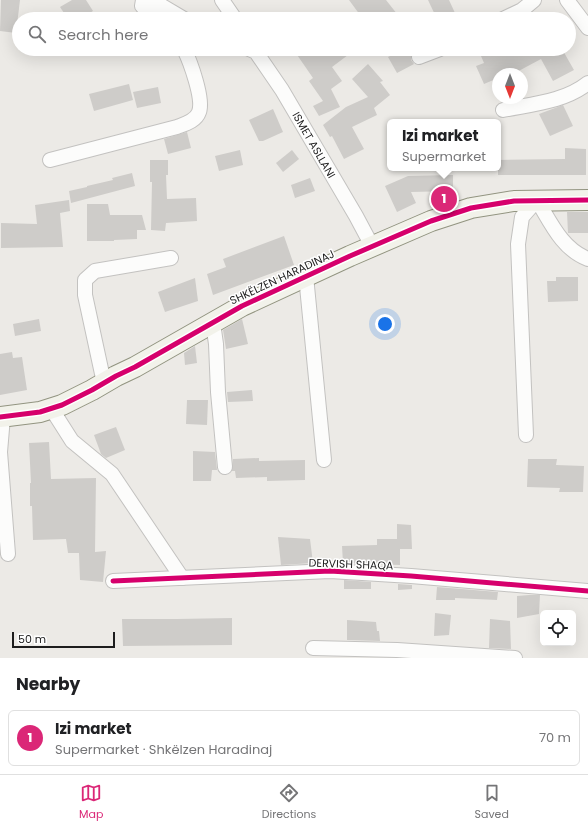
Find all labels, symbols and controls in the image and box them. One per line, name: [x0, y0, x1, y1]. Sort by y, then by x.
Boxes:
search box: [12, 12, 576, 56]
icon: search: [26, 23, 48, 45]
text: Search here: [58, 24, 148, 45]
north arrow: [492, 68, 528, 104]
street label: ISMET ASLLANI: [288, 109, 340, 181]
popup: [387, 119, 501, 171]
text: Izi market: [402, 125, 478, 146]
text: Supermarket: [402, 147, 486, 166]
pin: 1: [431, 184, 457, 214]
street label: SHKËLZEN HARADINAJ: [227, 246, 337, 308]
your location: [375, 314, 395, 334]
street label: DERVISH SHAQA: [308, 555, 394, 573]
map controls: [540, 610, 576, 646]
button: locate: [540, 610, 576, 646]
scale bar: [12, 630, 115, 649]
text: 50 m: [18, 631, 46, 647]
text: Nearby: [16, 672, 80, 696]
text: Izi market: [55, 718, 132, 739]
text: 1: [28, 728, 32, 747]
text: 70 m: [539, 728, 571, 747]
text: Supermarket · Shkëlzen Haradinaj: [55, 740, 272, 759]
tab: Map: [79, 782, 103, 823]
tab: Directions: [262, 782, 316, 823]
tab: Saved: [475, 782, 509, 823]

